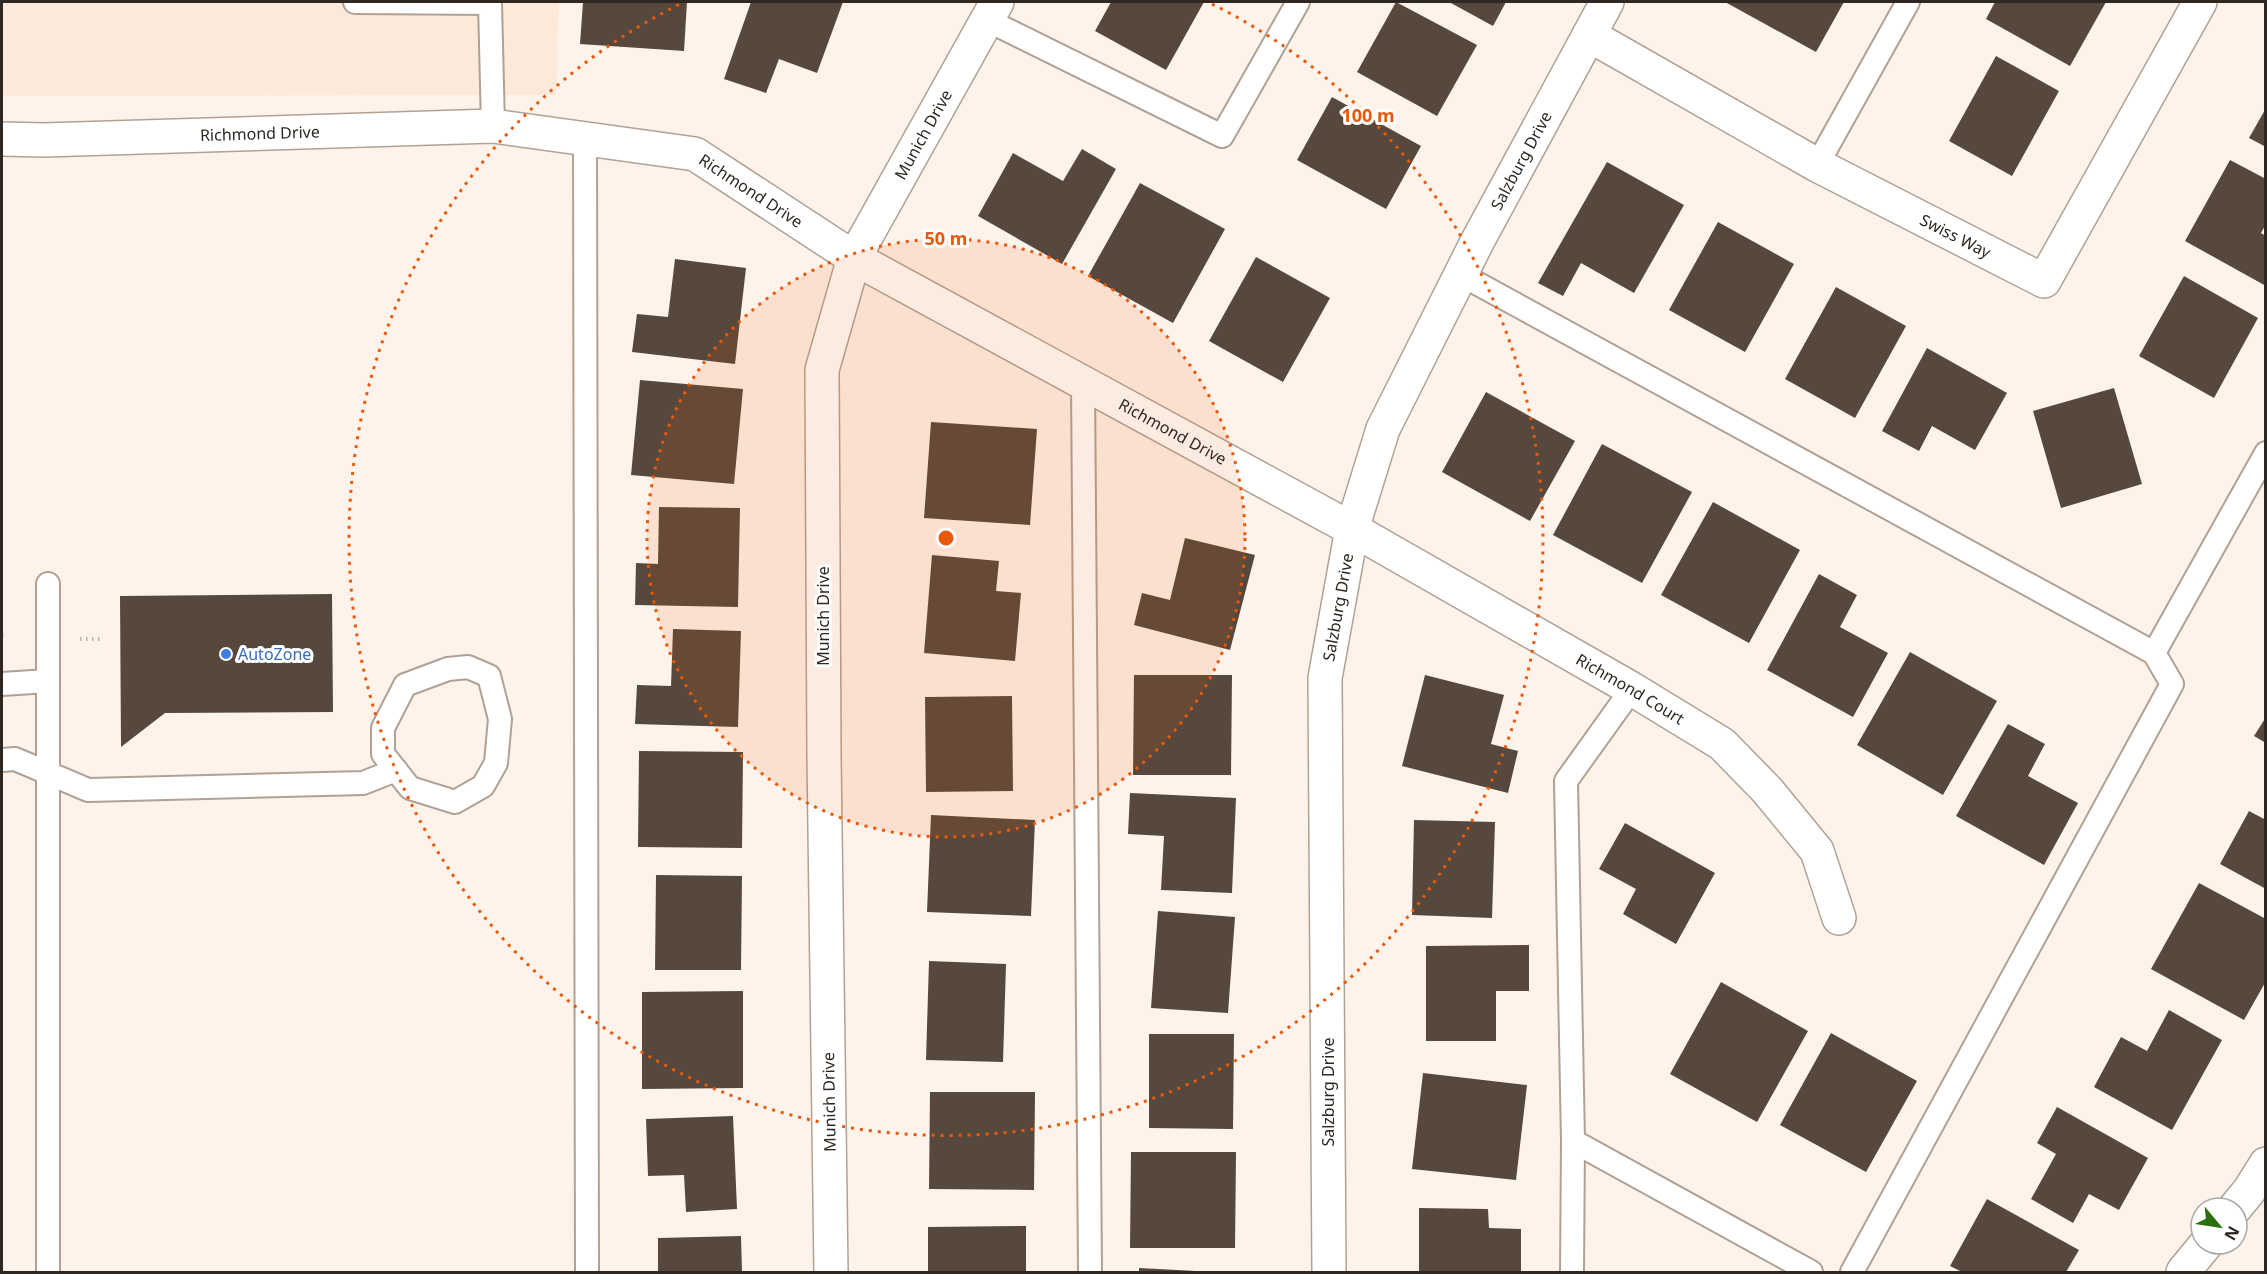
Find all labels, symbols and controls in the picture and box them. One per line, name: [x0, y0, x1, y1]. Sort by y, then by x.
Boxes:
street label: Munich Drive: [889, 86, 957, 183]
text: 100 m: [1341, 103, 1395, 127]
street label: Salzburg Drive: [1485, 107, 1557, 214]
street label: Richmond Drive: [200, 120, 320, 146]
street label: Richmond Drive: [695, 149, 807, 233]
street label: Swiss Way: [1916, 209, 1995, 263]
text: 50 m: [925, 226, 967, 250]
street label: Richmond Drive: [1115, 393, 1231, 470]
centre of rings: [936, 528, 956, 548]
street label: Salzburg Drive: [1317, 551, 1358, 663]
street label: Munich Drive: [812, 566, 834, 666]
place label: AutoZone: [238, 643, 311, 665]
marker: AutoZone: [219, 647, 233, 661]
street label: Richmond Court: [1572, 648, 1689, 730]
street label: Salzburg Drive: [1317, 1037, 1339, 1147]
street label: Munich Drive: [817, 1052, 841, 1152]
north arrow: [2189, 1196, 2249, 1256]
text: N: [2219, 1222, 2245, 1244]

